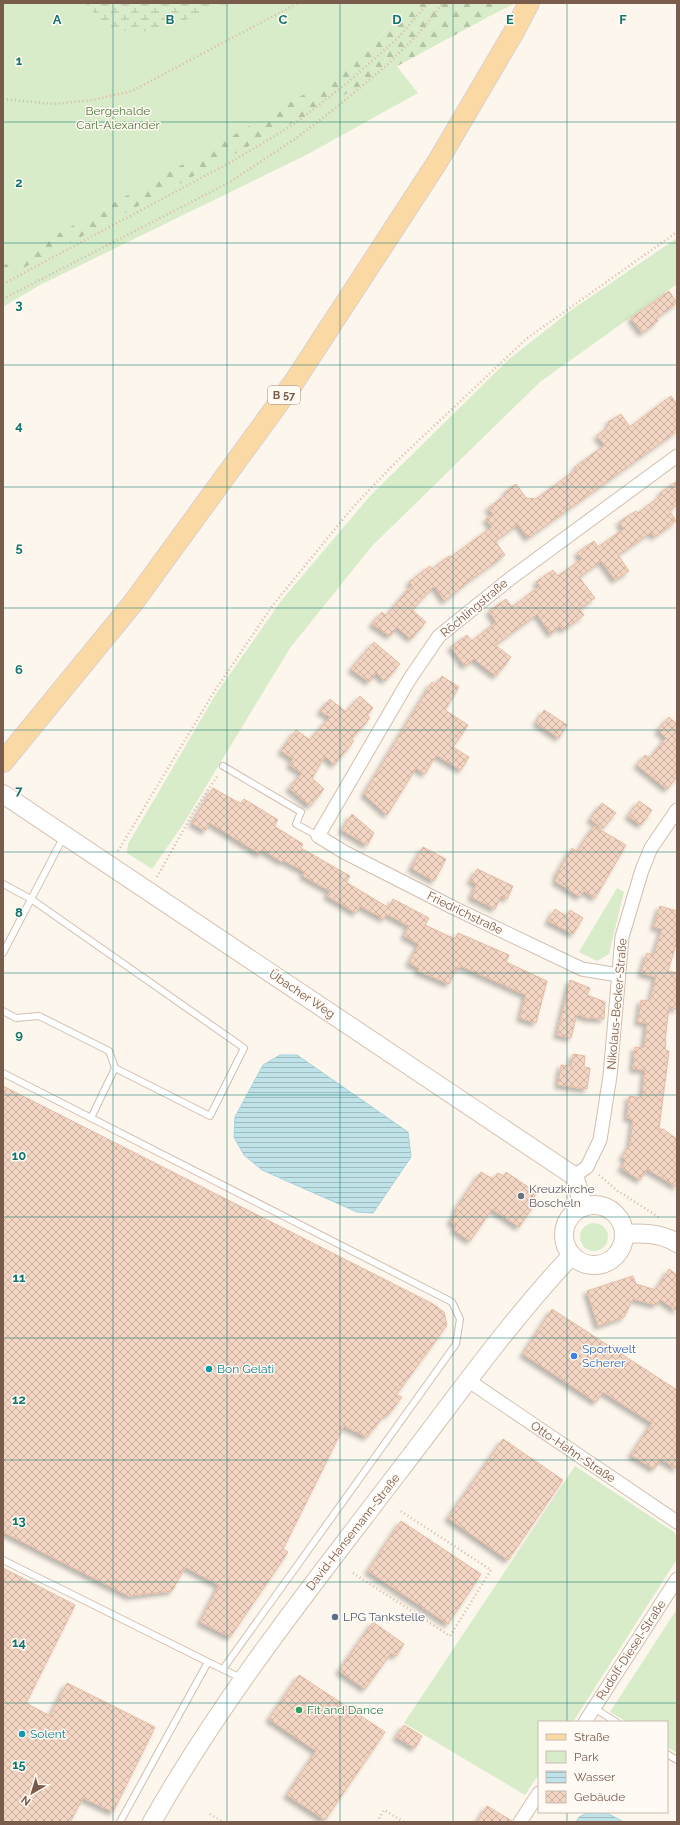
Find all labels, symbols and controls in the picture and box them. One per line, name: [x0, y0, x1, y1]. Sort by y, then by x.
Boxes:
text: A: [53, 12, 62, 27]
text: B: [166, 12, 175, 27]
text: C: [279, 12, 288, 27]
text: D: [392, 12, 402, 27]
text: E: [506, 12, 514, 27]
text: F: [619, 12, 627, 27]
text: 1: [16, 53, 23, 68]
park label: Bergehalde Carl-Alexander: [76, 104, 161, 132]
text: 2: [15, 175, 23, 190]
text: 3: [15, 297, 23, 312]
road number: B 57: [268, 386, 300, 404]
text: 4: [15, 418, 23, 433]
text: 5: [15, 540, 23, 555]
street label: Röchlingstraße: [438, 576, 510, 640]
text: 6: [15, 662, 23, 677]
text: 7: [15, 783, 23, 798]
street label: Friedrichstraße: [425, 889, 505, 937]
text: 8: [15, 905, 23, 920]
street label: Nikolaus-Becker-Straße: [604, 938, 630, 1070]
street label: Übacher Weg: [266, 967, 338, 1021]
text: 9: [15, 1027, 23, 1042]
text: 10: [12, 1148, 26, 1163]
place label: Kreuzkirche Boscheln: [529, 1182, 594, 1210]
marker: Kreuzkirche Boscheln: [516, 1191, 526, 1201]
text: 11: [13, 1270, 26, 1285]
place label: Sportwelt Scherer: [582, 1342, 636, 1370]
marker: Sportwelt Scherer: [569, 1351, 579, 1361]
place label: Bon Gelati: [217, 1362, 274, 1376]
marker: Bon Gelati: [204, 1364, 214, 1374]
text: 12: [12, 1392, 26, 1407]
street label: Otto-Hahn-Straße: [528, 1418, 618, 1486]
street label: David-Hansemann-Straße: [303, 1471, 403, 1593]
text: 13: [12, 1513, 26, 1528]
street label: Rudolf-Diesel-Straße: [593, 1597, 669, 1703]
place label: LPG Tankstelle: [343, 1610, 425, 1624]
marker: LPG Tankstelle: [330, 1612, 340, 1622]
text: 14: [12, 1635, 26, 1650]
place label: Fit and Dance: [307, 1703, 383, 1717]
marker: Fit and Dance: [294, 1705, 304, 1715]
legend: [538, 1721, 668, 1813]
place label: Solent: [30, 1727, 66, 1741]
marker: Solent: [17, 1729, 27, 1739]
text: Straße: [574, 1730, 610, 1744]
text: Park: [574, 1750, 599, 1764]
text: 15: [12, 1757, 26, 1772]
text: Wasser: [574, 1770, 616, 1784]
north arrow: [12, 1773, 52, 1813]
text: Gebäude: [574, 1790, 625, 1804]
text: N: [19, 1793, 33, 1808]

